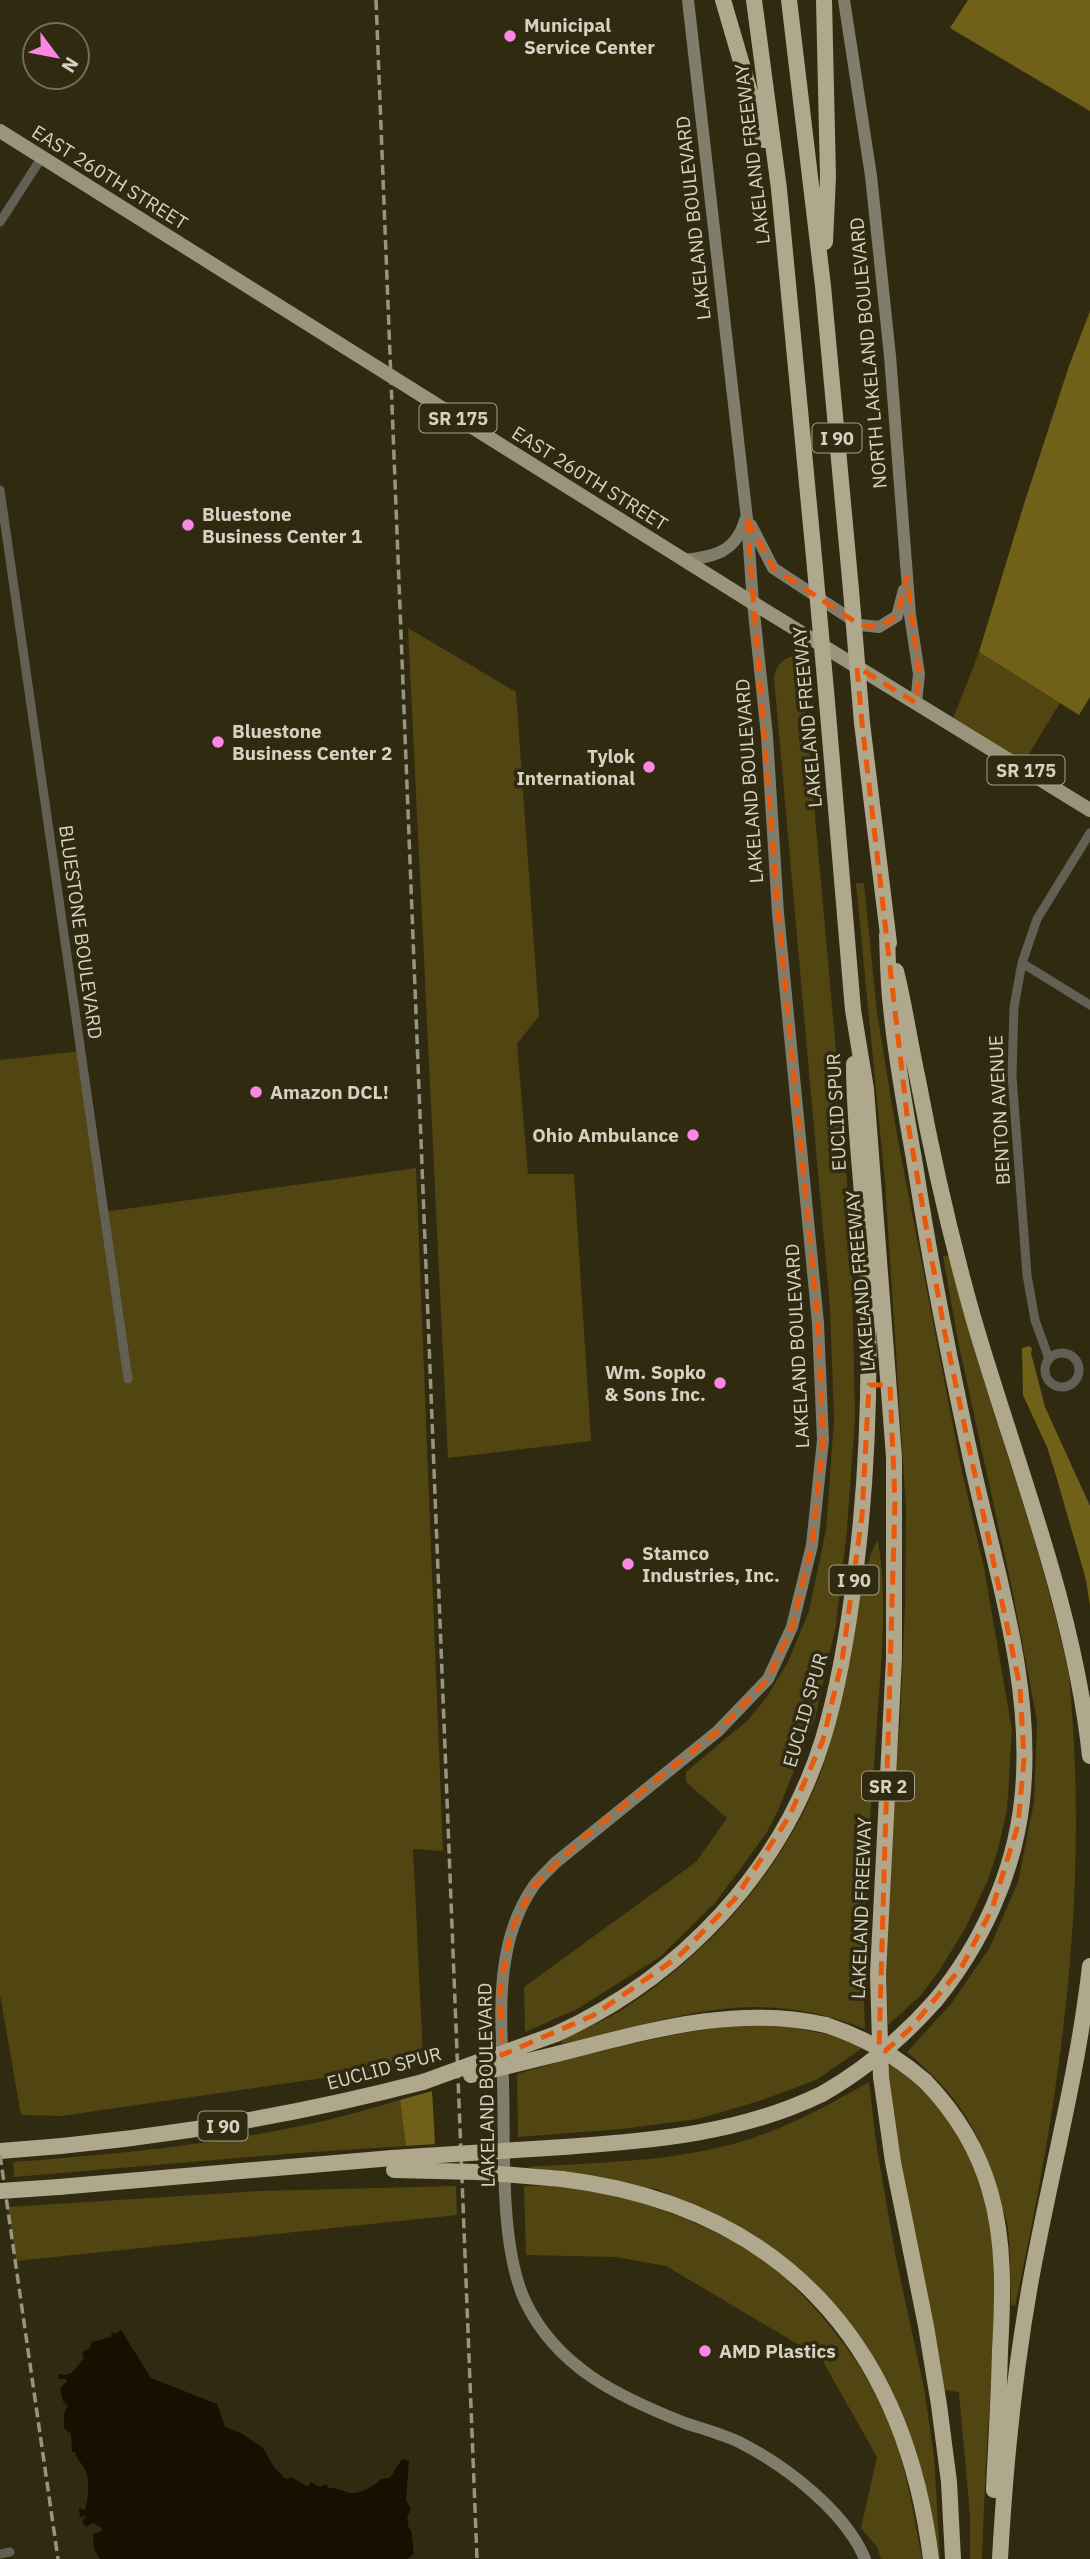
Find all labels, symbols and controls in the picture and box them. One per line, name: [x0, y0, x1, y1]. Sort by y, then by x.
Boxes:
place label: Municipal Service Center: [524, 13, 655, 59]
north arrow: [21, 21, 91, 91]
marker: Municipal Service Center: [502, 28, 518, 44]
text: N: [57, 53, 84, 77]
street label: LAKELAND FREEWAY: [729, 61, 775, 246]
street label: LAKELAND BOULEVARD: [670, 115, 716, 321]
street label: EAST 260TH STREET: [28, 119, 192, 235]
street label: NORTH LAKELAND BOULEVARD: [844, 216, 892, 490]
road number: SR 175: [420, 404, 496, 432]
street label: EAST 260TH STREET: [508, 420, 672, 536]
road number: I 90: [812, 424, 862, 452]
place label: Bluestone Business Center 1: [202, 502, 363, 548]
marker: Bluestone Business Center 1: [180, 517, 196, 533]
street label: LAKELAND FREEWAY: [787, 625, 827, 809]
street label: LAKELAND BOULEVARD: [730, 678, 768, 884]
place label: Bluestone Business Center 2: [232, 719, 392, 765]
marker: Bluestone Business Center 2: [210, 734, 226, 750]
place label: Tylok International: [517, 744, 635, 790]
road number: SR 175: [988, 756, 1064, 784]
marker: Tylok International: [641, 759, 657, 775]
street label: BLUESTONE BOULEVARD: [54, 823, 108, 1041]
street label: BENTON AVENUE: [983, 1034, 1015, 1186]
street label: EUCLID SPUR: [821, 1053, 851, 1171]
place label: Amazon DCL!: [270, 1080, 389, 1104]
marker: Amazon DCL!: [248, 1084, 264, 1100]
place label: Ohio Ambulance: [532, 1123, 679, 1147]
marker: Ohio Ambulance: [685, 1127, 701, 1143]
street label: LAKELAND FREEWAY: [840, 1189, 880, 1373]
street label: LAKELAND BOULEVARD: [780, 1243, 814, 1449]
place label: Wm. Sopko & Sons Inc.: [605, 1360, 706, 1406]
marker: Wm. Sopko & Sons Inc.: [712, 1375, 728, 1391]
place label: Stamco Industries, Inc.: [642, 1541, 780, 1587]
marker: Stamco Industries, Inc.: [620, 1556, 636, 1572]
road number: I 90: [830, 1566, 878, 1595]
street label: EUCLID SPUR: [777, 1650, 833, 1770]
road number: SR 2: [862, 1772, 914, 1800]
street label: LAKELAND FREEWAY: [846, 1816, 876, 1999]
street label: LAKELAND BOULEVARD: [472, 1982, 500, 2188]
street label: EUCLID SPUR: [324, 2041, 444, 2095]
road number: I 90: [198, 2112, 248, 2140]
place label: AMD Plastics: [719, 2339, 836, 2363]
marker: AMD Plastics: [697, 2343, 713, 2359]

